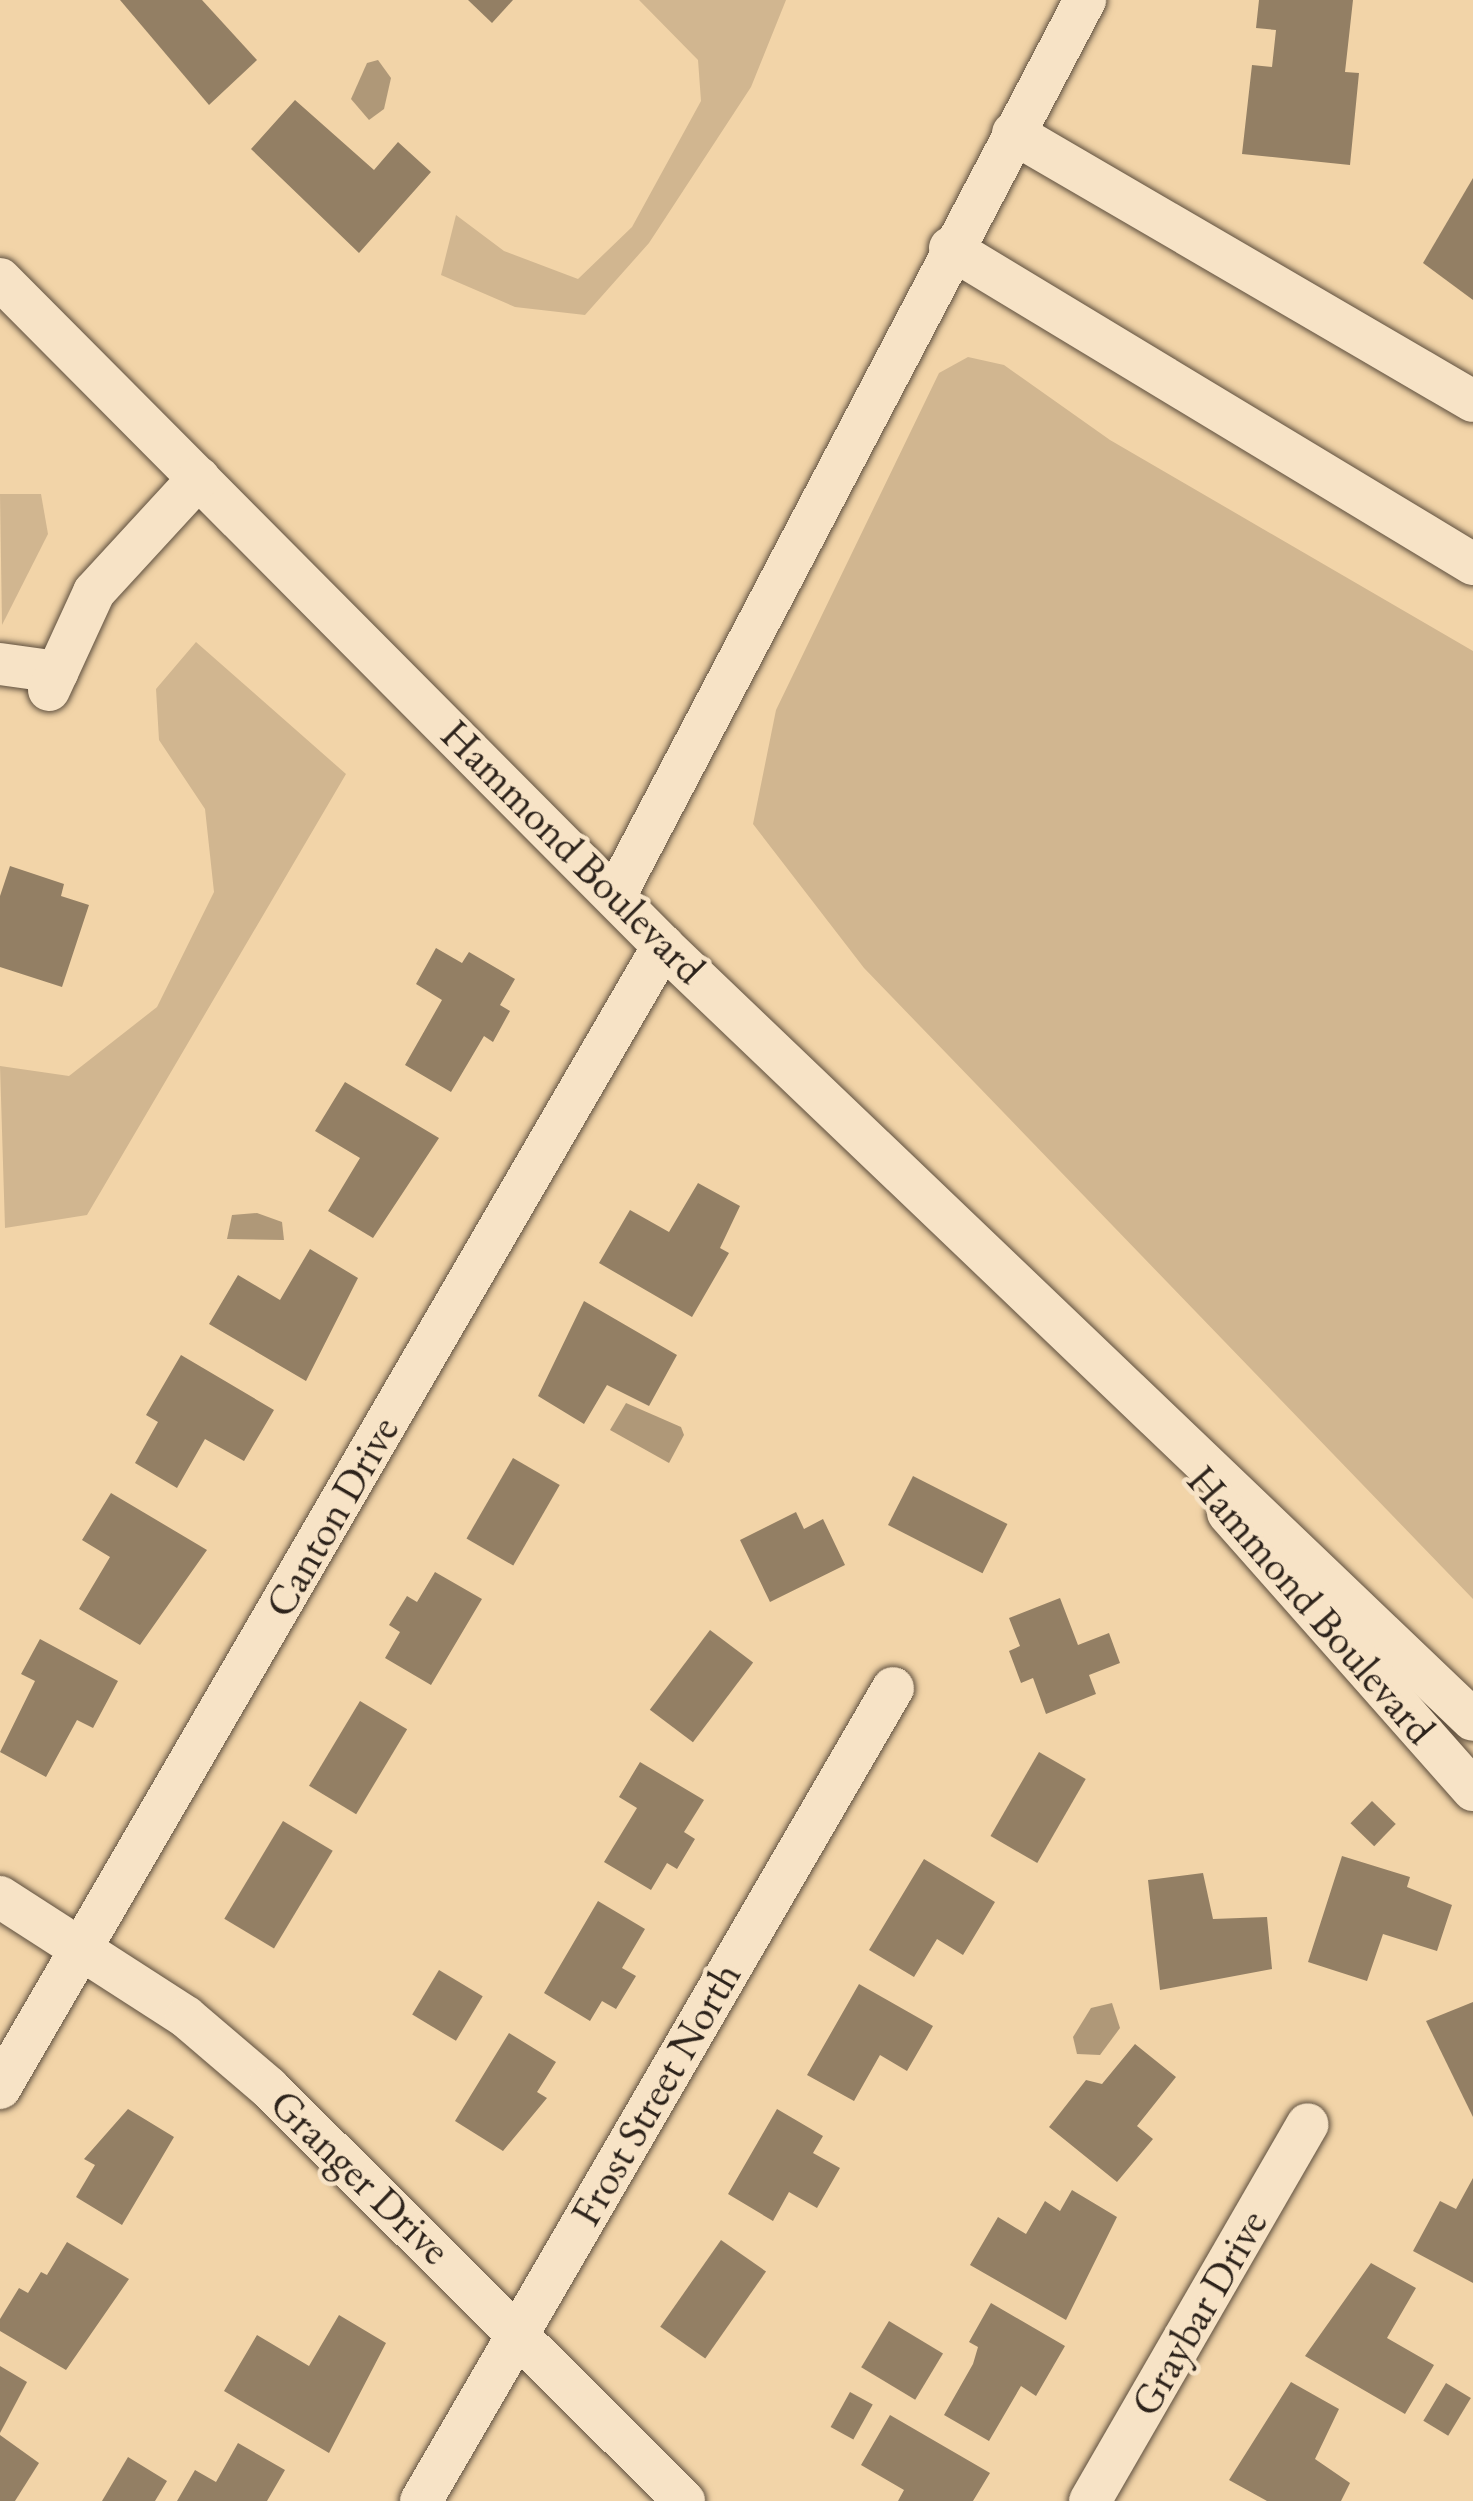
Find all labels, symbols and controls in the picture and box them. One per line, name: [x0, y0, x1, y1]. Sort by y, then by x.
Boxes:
street label: Hammond Boulevard: [431, 710, 715, 994]
street label: Canton Drive: [254, 1408, 410, 1626]
street label: Hammond Boulevard: [1176, 1455, 1446, 1755]
street label: Frost Street North: [560, 1954, 752, 2234]
street label: Granger Drive: [260, 2079, 460, 2275]
street label: Graybar Drive: [1120, 2201, 1278, 2425]

